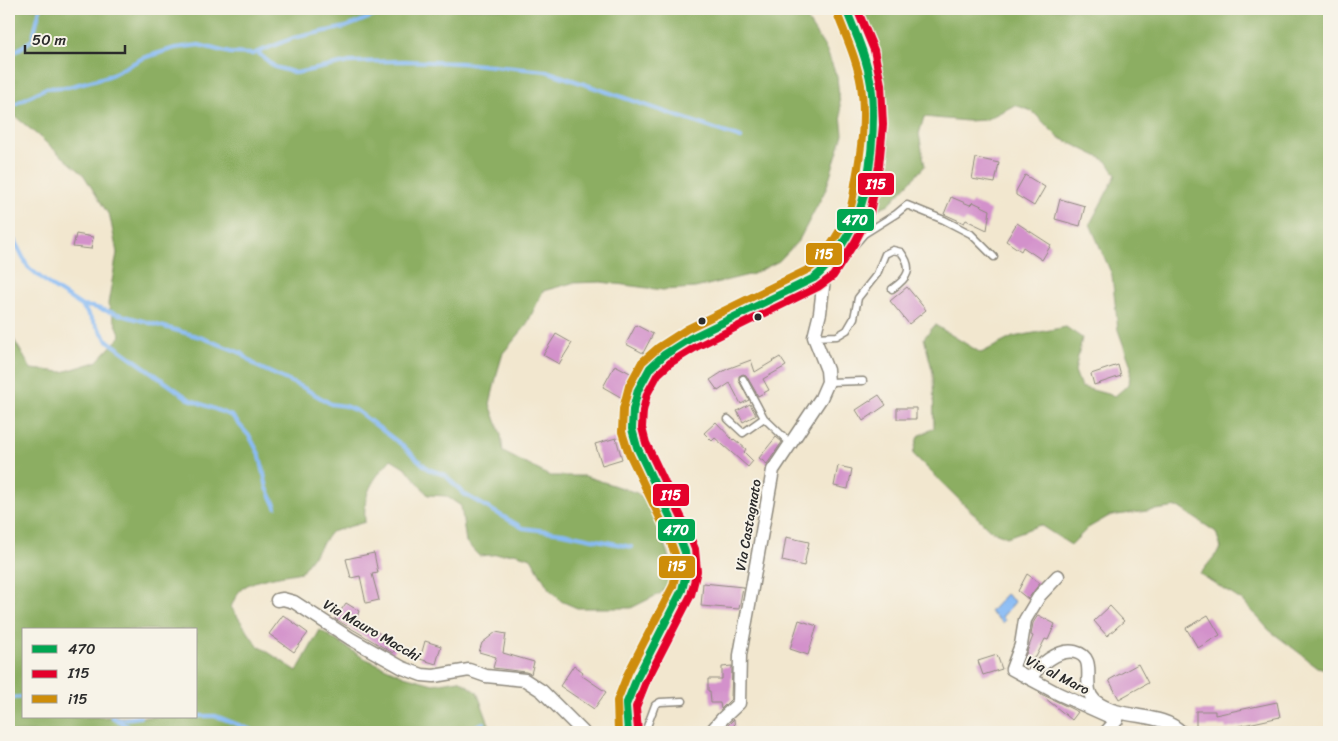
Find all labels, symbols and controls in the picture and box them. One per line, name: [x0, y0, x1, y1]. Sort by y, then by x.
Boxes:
scale bar: [25, 22, 125, 54]
text: 50 m: [32, 27, 67, 53]
line badge: I15: [857, 172, 895, 196]
text: I15: [865, 172, 886, 197]
line badge: 470: [836, 208, 875, 232]
text: 470: [841, 208, 868, 233]
line badge: i15: [805, 242, 843, 266]
text: i15: [815, 242, 834, 267]
unlabelled marker: [753, 312, 763, 322]
unlabelled marker: [697, 316, 707, 326]
street label: Via Castagnato: [728, 477, 769, 573]
line badge: I15: [652, 483, 690, 507]
text: I15: [660, 483, 681, 508]
line badge: 470: [657, 518, 696, 542]
text: 470: [662, 518, 689, 543]
text: i15: [668, 554, 687, 579]
line badge: i15: [658, 555, 696, 579]
street label: Via Mauro Macchi: [318, 592, 426, 669]
legend: [22, 628, 198, 718]
text: 470: [68, 636, 95, 662]
street label: Via al Maro: [1021, 649, 1094, 702]
text: I15: [67, 660, 90, 686]
text: i15: [68, 686, 88, 712]

